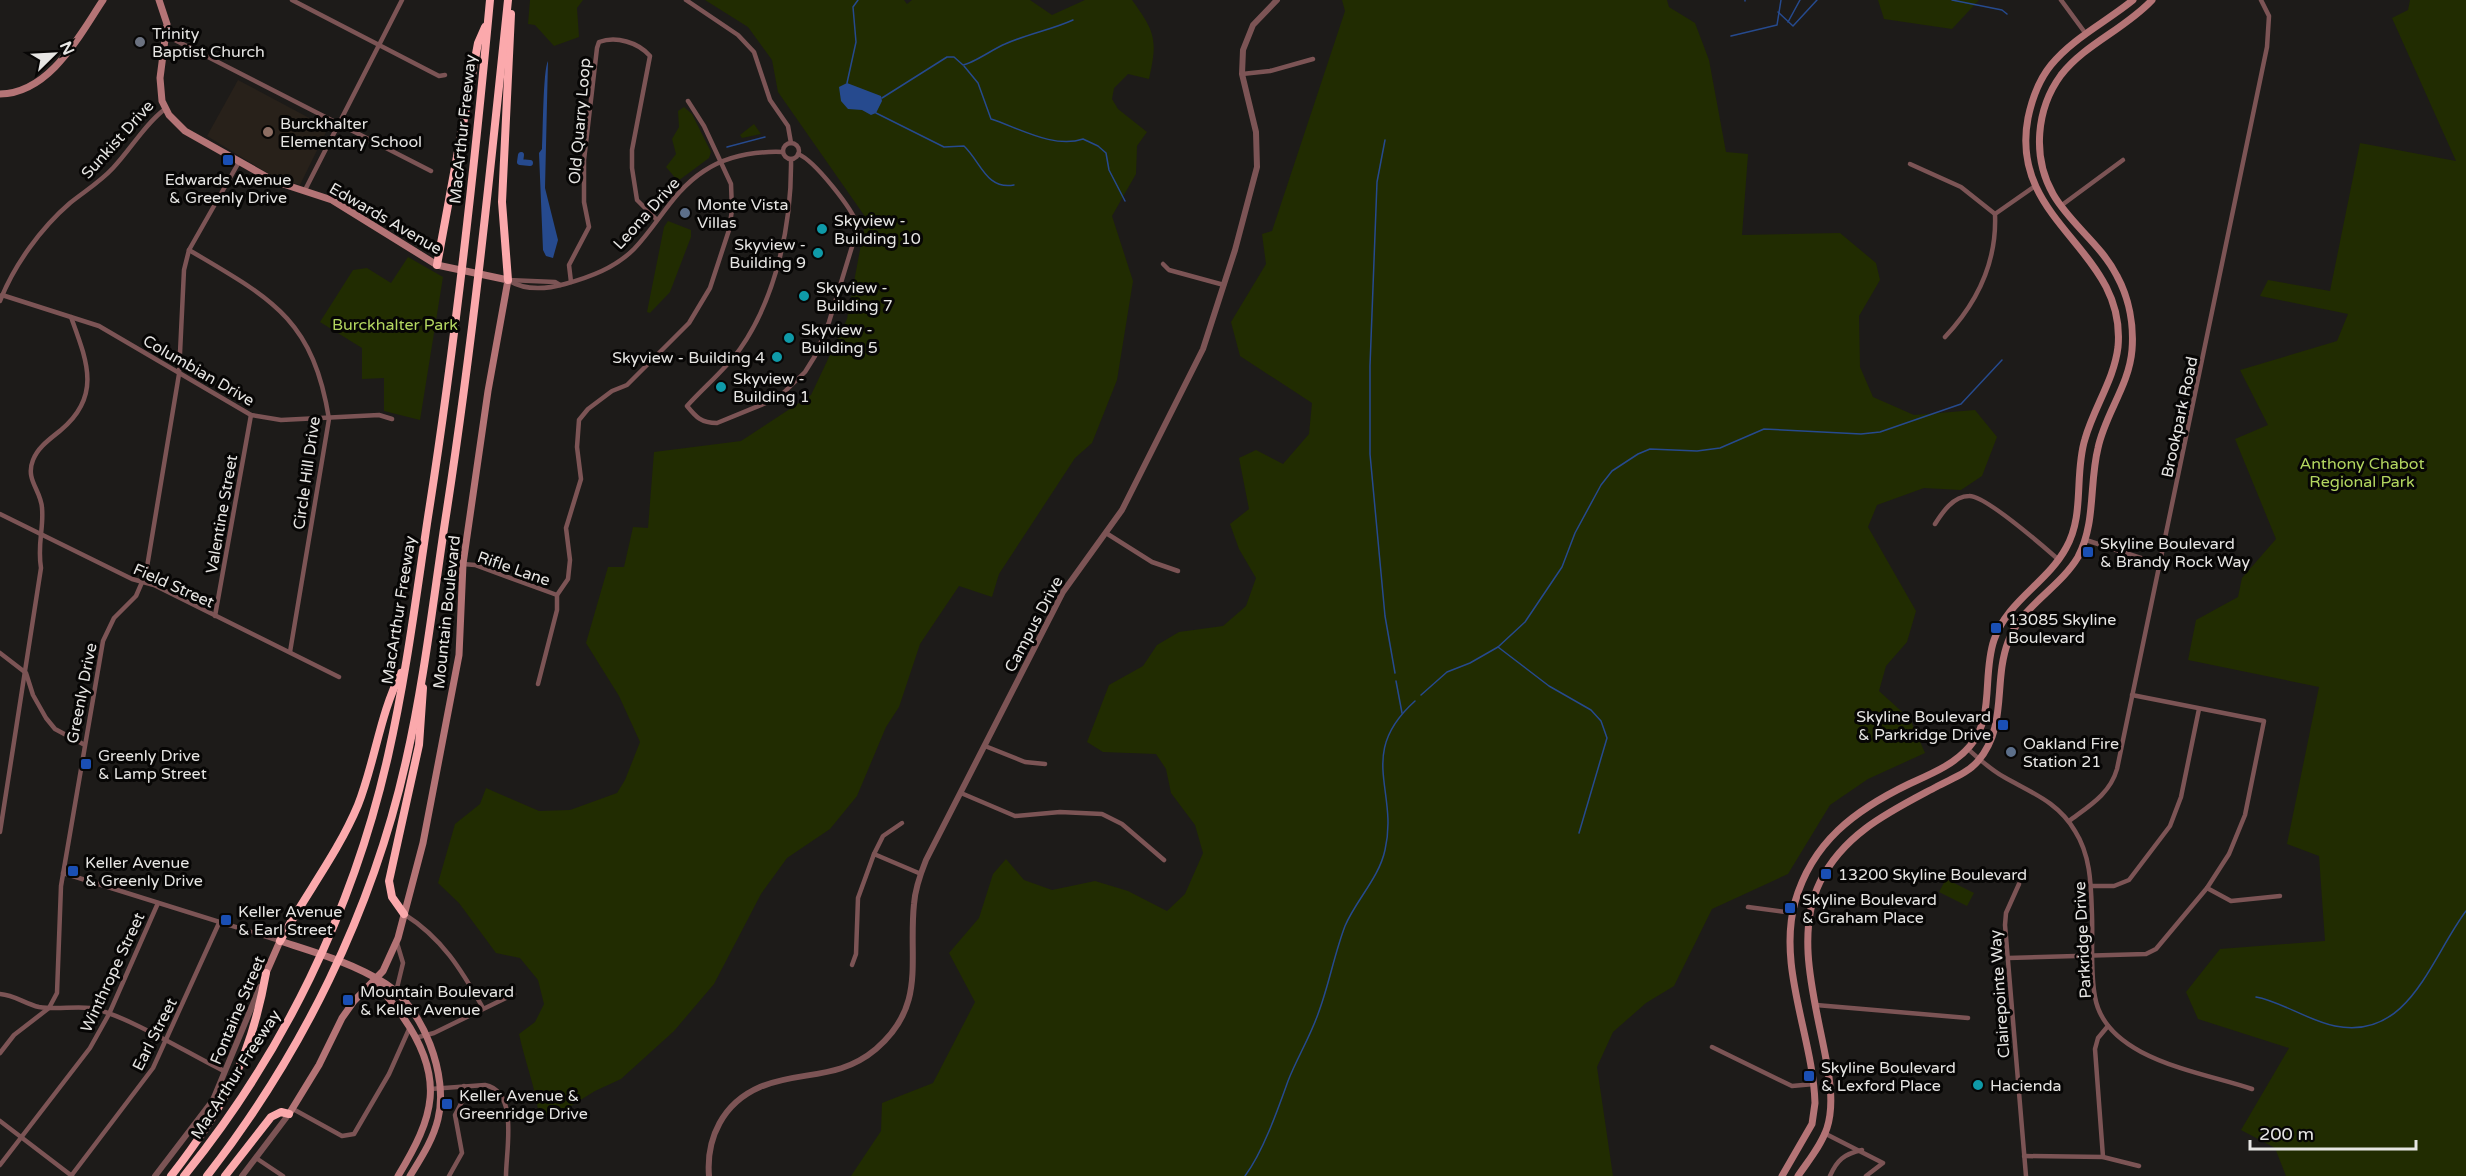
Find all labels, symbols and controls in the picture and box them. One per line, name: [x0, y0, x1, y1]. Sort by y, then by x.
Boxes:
north arrow: [24, 24, 84, 84]
place label: Trinity Baptist Church: [152, 24, 265, 62]
marker: Trinity Baptist Church: [133, 35, 147, 49]
text: N: [55, 38, 79, 58]
street label: MacArthur Freeway: [445, 53, 481, 205]
street label: Old Quarry Loop: [565, 57, 595, 185]
street label: Sunkist Drive: [77, 96, 158, 183]
place label: Burckhalter Elementary School: [280, 114, 422, 152]
marker: Burckhalter Elementary School: [261, 125, 275, 139]
marker: Edwards Avenue & Greenly Drive: [221, 153, 235, 167]
place label: Edwards Avenue & Greenly Drive: [165, 170, 291, 208]
street label: Leona Drive: [609, 173, 684, 254]
street label: Edwards Avenue: [326, 179, 445, 259]
place label: Monte Vista Villas: [697, 195, 788, 233]
marker: Monte Vista Villas: [678, 206, 692, 220]
place label: Skyview - Building 10: [834, 211, 921, 249]
marker: Skyview - Building 10: [815, 222, 829, 236]
place label: Skyview - Building 9: [729, 235, 806, 273]
marker: Skyview - Building 9: [811, 246, 825, 260]
place label: Skyview - Building 7: [816, 278, 893, 316]
marker: Skyview - Building 7: [797, 289, 811, 303]
park label: Burckhalter Park: [332, 315, 458, 335]
place label: Skyview - Building 5: [801, 320, 878, 358]
street label: Columbian Drive: [139, 331, 258, 411]
marker: Skyview - Building 5: [782, 331, 796, 345]
place label: Skyview - Building 4: [612, 348, 765, 368]
marker: Skyview - Building 4: [770, 350, 784, 364]
street label: Brookpark Road: [2157, 355, 2203, 480]
place label: Skyview - Building 1: [733, 369, 810, 407]
marker: Skyview - Building 1: [714, 380, 728, 394]
street label: Circle Hill Drive: [289, 415, 325, 531]
street label: Valentine Street: [202, 453, 242, 575]
park label: Anthony Chabot Regional Park: [2299, 454, 2425, 492]
street label: MacArthur Freeway: [377, 534, 421, 686]
street label: Mountain Boulevard: [429, 534, 465, 690]
place label: Skyline Boulevard & Brandy Rock Way: [2100, 534, 2250, 572]
marker: Skyline Boulevard & Brandy Rock Way: [2081, 545, 2095, 559]
street label: Rifle Lane: [475, 547, 553, 591]
street label: Field Street: [130, 559, 217, 613]
street label: Campus Drive: [1000, 573, 1068, 676]
place label: 13085 Skyline Boulevard: [2008, 610, 2116, 648]
marker: 13085 Skyline Boulevard: [1989, 621, 2003, 635]
street label: Greenly Drive: [62, 641, 102, 745]
place label: Skyline Boulevard & Parkridge Drive: [1856, 707, 1991, 745]
marker: Skyline Boulevard & Parkridge Drive: [1996, 718, 2010, 732]
place label: Oakland Fire Station 21: [2023, 734, 2119, 772]
marker: Oakland Fire Station 21: [2004, 745, 2018, 759]
place label: Greenly Drive & Lamp Street: [98, 746, 207, 784]
marker: Greenly Drive & Lamp Street: [79, 757, 93, 771]
place label: Keller Avenue & Greenly Drive: [85, 853, 203, 891]
marker: Keller Avenue & Greenly Drive: [66, 864, 80, 878]
place label: 13200 Skyline Boulevard: [1838, 865, 2027, 885]
marker: 13200 Skyline Boulevard: [1819, 867, 1833, 881]
street label: Parkridge Drive: [2070, 881, 2096, 999]
place label: Skyline Boulevard & Graham Place: [1802, 890, 1937, 928]
marker: Skyline Boulevard & Graham Place: [1783, 901, 1797, 915]
place label: Keller Avenue & Earl Street: [238, 902, 342, 940]
street label: Winthrope Street: [76, 909, 149, 1036]
marker: Keller Avenue & Earl Street: [219, 913, 233, 927]
street label: Clairepointe Way: [1986, 929, 2014, 1059]
street label: Fontaine Street: [206, 953, 270, 1068]
place label: Mountain Boulevard & Keller Avenue: [360, 982, 514, 1020]
marker: Mountain Boulevard & Keller Avenue: [341, 993, 355, 1007]
street label: Earl Street: [128, 995, 182, 1074]
street label: MacArthur Freeway: [187, 1006, 285, 1143]
place label: Skyline Boulevard & Lexford Place: [1821, 1058, 1956, 1096]
marker: Skyline Boulevard & Lexford Place: [1802, 1069, 1816, 1083]
place label: Hacienda: [1990, 1076, 2061, 1096]
marker: Hacienda: [1971, 1078, 1985, 1092]
place label: Keller Avenue & Greenridge Drive: [459, 1086, 588, 1124]
marker: Keller Avenue & Greenridge Drive: [440, 1097, 454, 1111]
scale bar: [2250, 1113, 2416, 1151]
text: 200 m: [2259, 1123, 2314, 1145]

